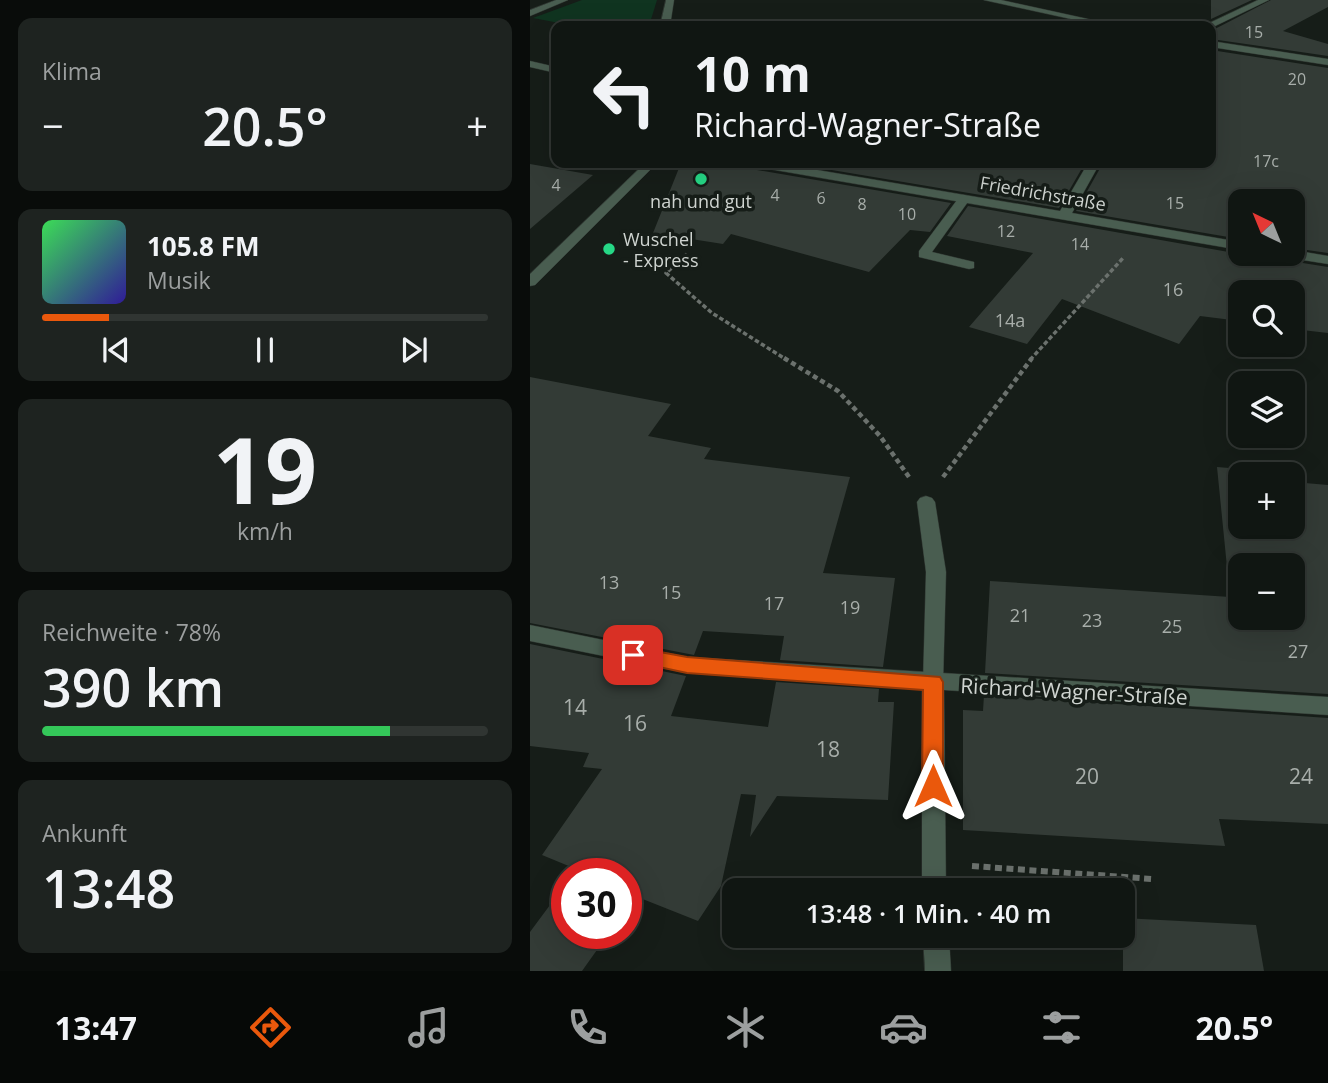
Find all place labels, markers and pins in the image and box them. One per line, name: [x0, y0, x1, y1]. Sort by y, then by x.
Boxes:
marker: nah und gut: [693, 171, 709, 187]
place label: nah und gut: [650, 189, 752, 213]
place label: Wuschel - Express: [623, 227, 699, 272]
marker: Wuschel - Express: [601, 241, 617, 257]
pin: [603, 625, 663, 685]

